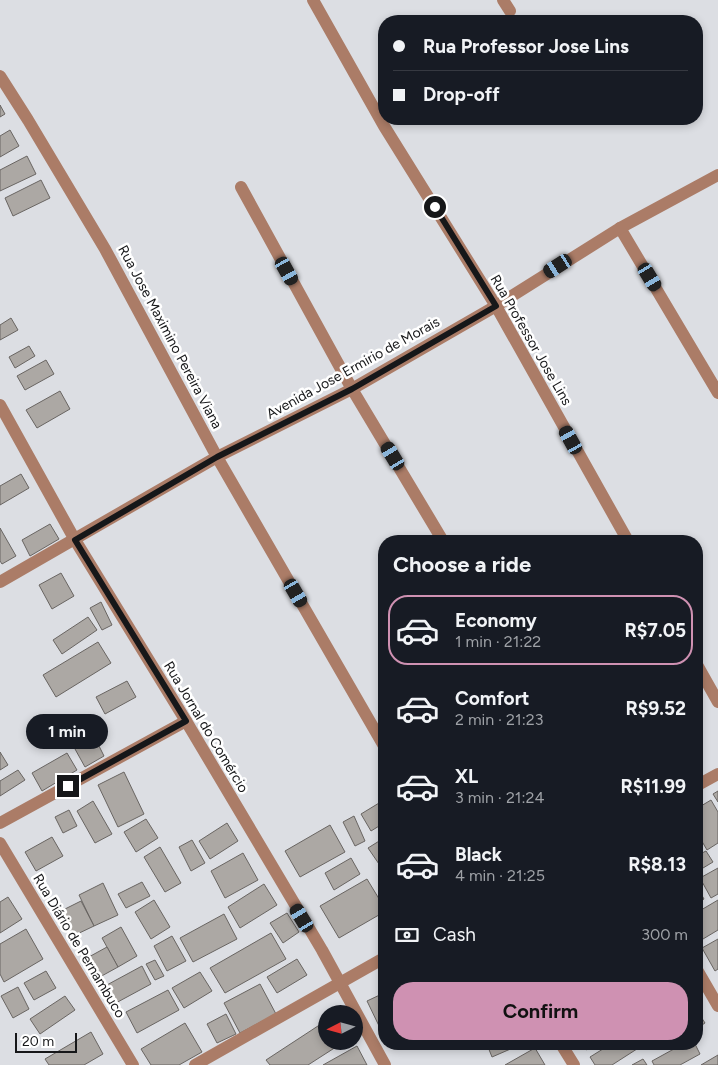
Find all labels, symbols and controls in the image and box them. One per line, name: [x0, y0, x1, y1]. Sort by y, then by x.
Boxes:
text: Rua Professor Jose Lins: [423, 35, 629, 58]
text: Drop-off: [423, 83, 500, 106]
route start: [424, 196, 446, 218]
street label: Rua Jose Maximino Pereira Viana: [114, 242, 226, 432]
car: [541, 252, 574, 280]
car: [273, 254, 300, 288]
car: [635, 260, 664, 294]
street label: Rua Professor Jose Lins: [487, 272, 575, 408]
street label: Avenida Jose Ermirio de Morais: [263, 313, 443, 423]
car: [557, 423, 584, 457]
car: [378, 439, 407, 473]
text: Choose a ride: [393, 551, 531, 578]
car: [282, 576, 309, 610]
icon: car: [395, 608, 440, 653]
text: Economy: [455, 609, 537, 632]
text: R$7.05: [625, 619, 686, 642]
text: 1 min · 21:22: [455, 632, 541, 651]
street label: Rua Jornal do Comércio: [160, 658, 252, 796]
icon: car: [395, 686, 440, 731]
text: Comfort: [455, 687, 530, 710]
text: R$9.52: [625, 697, 686, 720]
text: 2 min · 21:23: [455, 710, 543, 729]
callout: 1 min: [27, 714, 109, 748]
text: 1 min: [48, 722, 86, 741]
icon: car: [395, 764, 440, 809]
text: XL: [455, 765, 478, 788]
route end: [57, 775, 79, 797]
text: R$11.99: [620, 775, 686, 798]
text: 3 min · 21:24: [455, 788, 544, 807]
icon: car: [395, 842, 440, 887]
text: Black: [455, 843, 502, 866]
text: R$8.13: [628, 853, 686, 876]
text: 4 min · 21:25: [455, 866, 545, 885]
street label: Rua Diário de Pernambuco: [29, 871, 129, 1021]
car: [287, 901, 316, 935]
icon: cash: [393, 921, 421, 949]
text: Cash: [433, 923, 476, 946]
text: 300 m: [641, 925, 688, 944]
button: Confirm: [393, 982, 688, 1040]
north arrow: [318, 1005, 362, 1050]
map controls: [318, 1005, 363, 1050]
scale bar: [15, 1030, 78, 1053]
text: 20 m: [22, 1033, 54, 1050]

